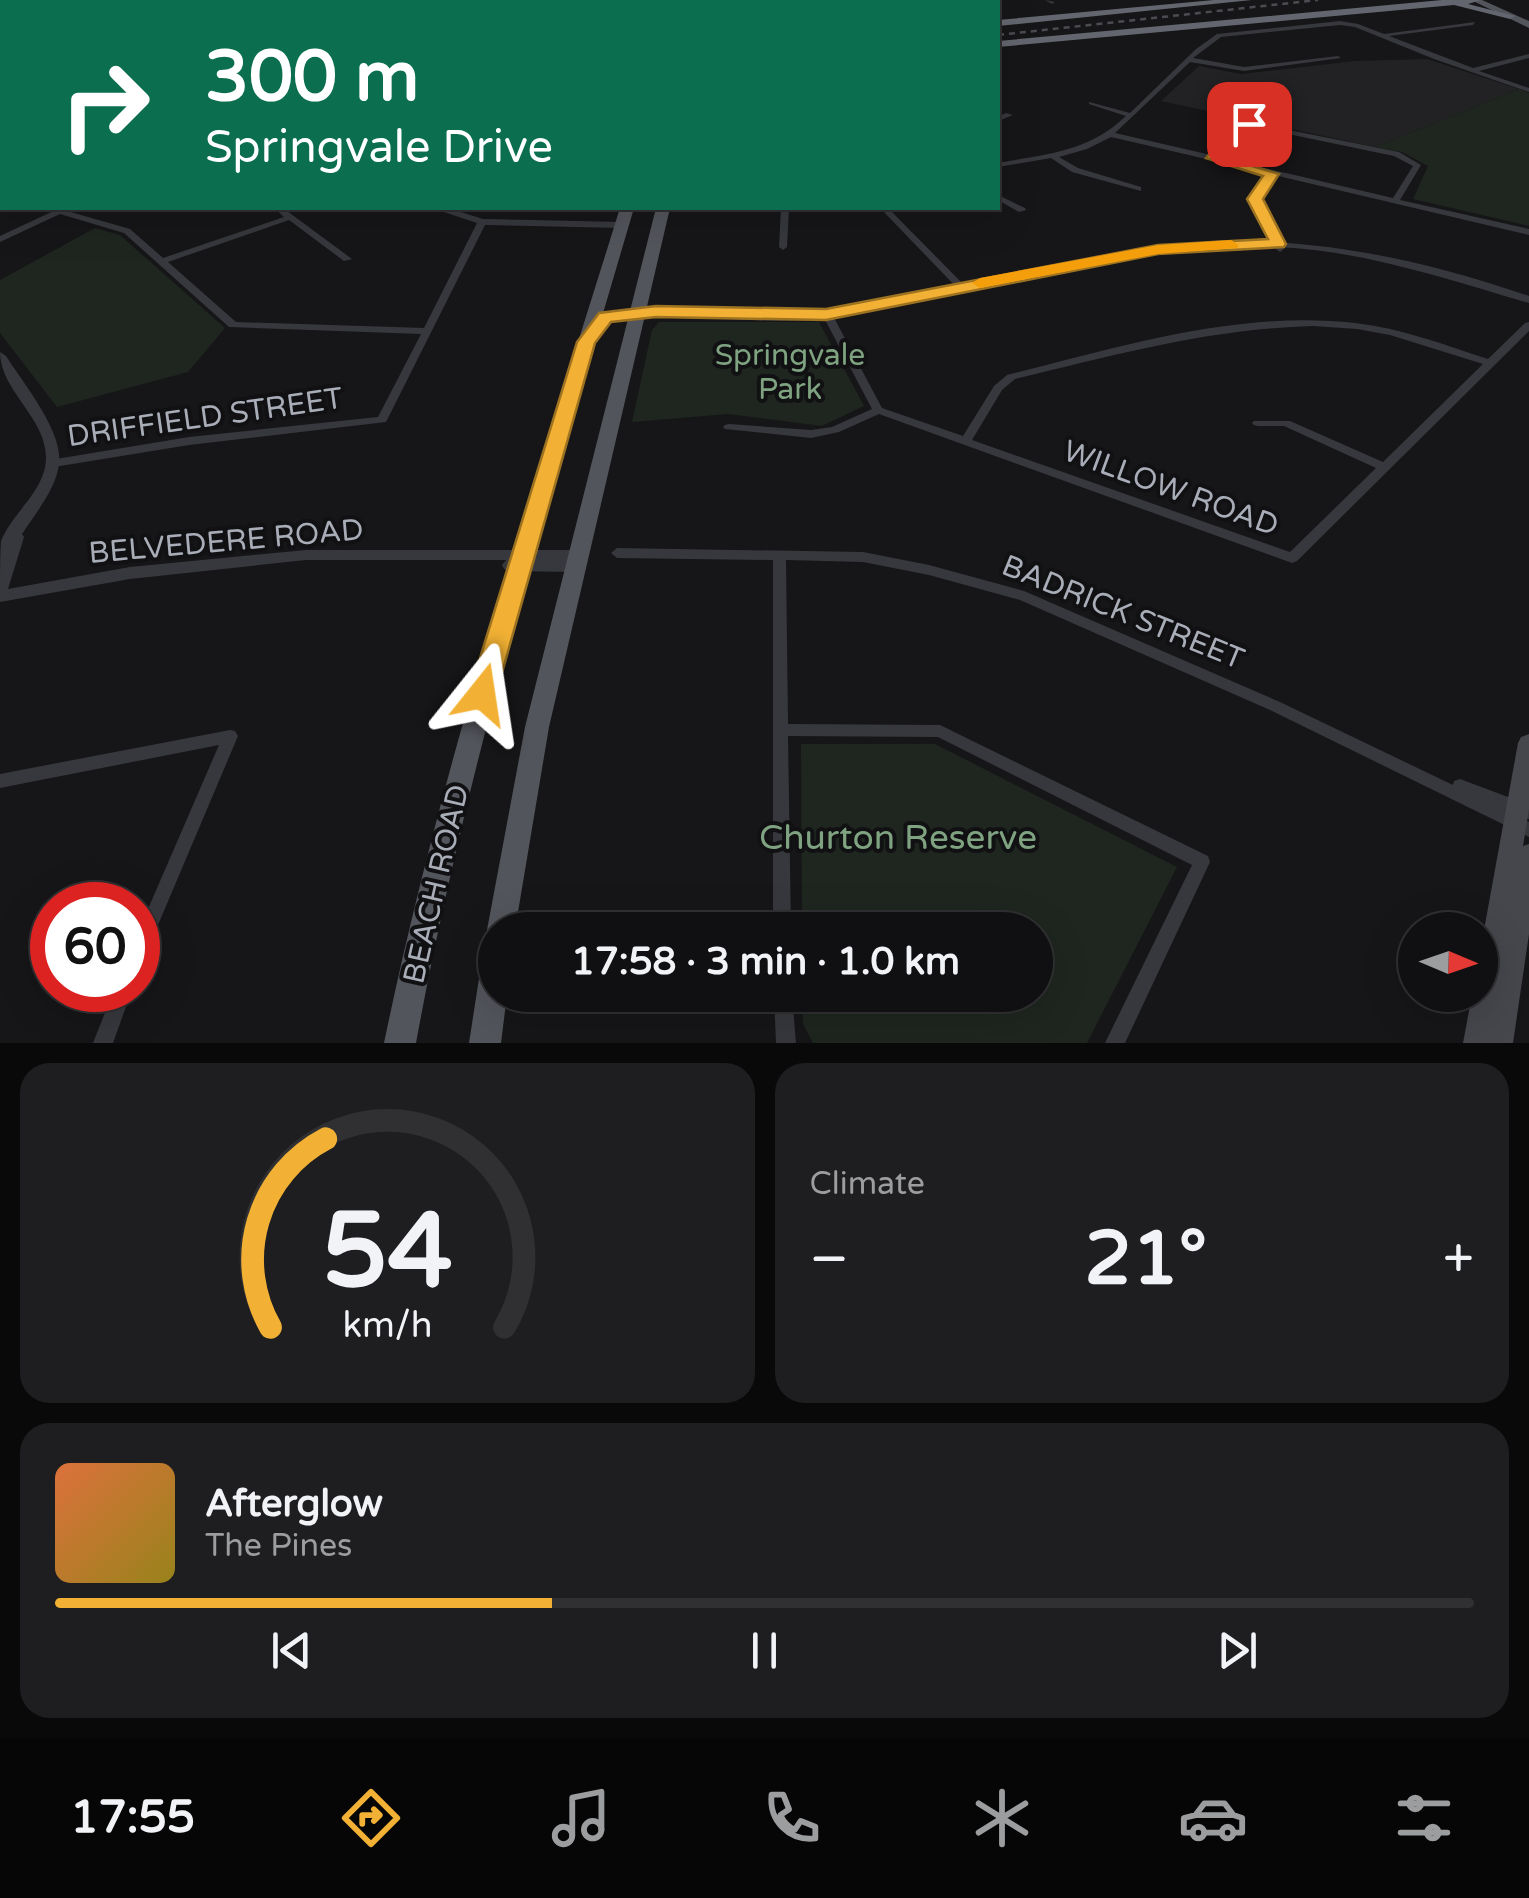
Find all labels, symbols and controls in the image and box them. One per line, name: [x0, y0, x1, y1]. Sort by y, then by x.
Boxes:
text: 300 m: [205, 36, 419, 120]
icon: right: [40, 40, 170, 170]
pin: [1207, 82, 1292, 167]
icon: arrive: [1222, 97, 1277, 152]
text: Springvale Drive: [205, 121, 553, 175]
park label: Springvale Park: [715, 337, 865, 408]
street label: DRIFFIELD STREET: [65, 380, 345, 455]
street label: WILLOW ROAD: [1058, 432, 1283, 545]
street label: BELVEDERE ROAD: [87, 511, 365, 572]
street label: BADRICK STREET: [996, 547, 1249, 678]
position arrow: [430, 642, 534, 746]
street label: BEACH ROAD: [396, 781, 477, 987]
park label: Churton Reserve: [759, 817, 1037, 859]
speed limit sign: 60: [30, 882, 160, 1012]
north arrow: [1398, 912, 1498, 1012]
map controls: [1398, 912, 1498, 1012]
text: 17:58 · 3 min · 1.0 km: [571, 939, 960, 985]
text: Climate: [810, 1165, 925, 1203]
text: 54: [322, 1190, 453, 1315]
text: 21°: [1085, 1214, 1207, 1304]
text: −: [810, 1227, 849, 1293]
text: +: [1443, 1227, 1474, 1293]
text: km/h: [342, 1304, 432, 1347]
text: Afterglow: [205, 1481, 383, 1527]
text: The Pines: [205, 1527, 352, 1565]
icon: previous: [264, 1623, 319, 1678]
icon: pause: [737, 1623, 792, 1678]
icon: next: [1210, 1623, 1265, 1678]
icon: directions: [336, 1783, 406, 1853]
icon: music: [546, 1783, 616, 1853]
icon: phone: [757, 1783, 827, 1853]
icon: climate: [967, 1783, 1037, 1853]
icon: car: [1178, 1783, 1248, 1853]
icon: filters: [1389, 1783, 1459, 1853]
text: 17:55: [70, 1791, 195, 1845]

